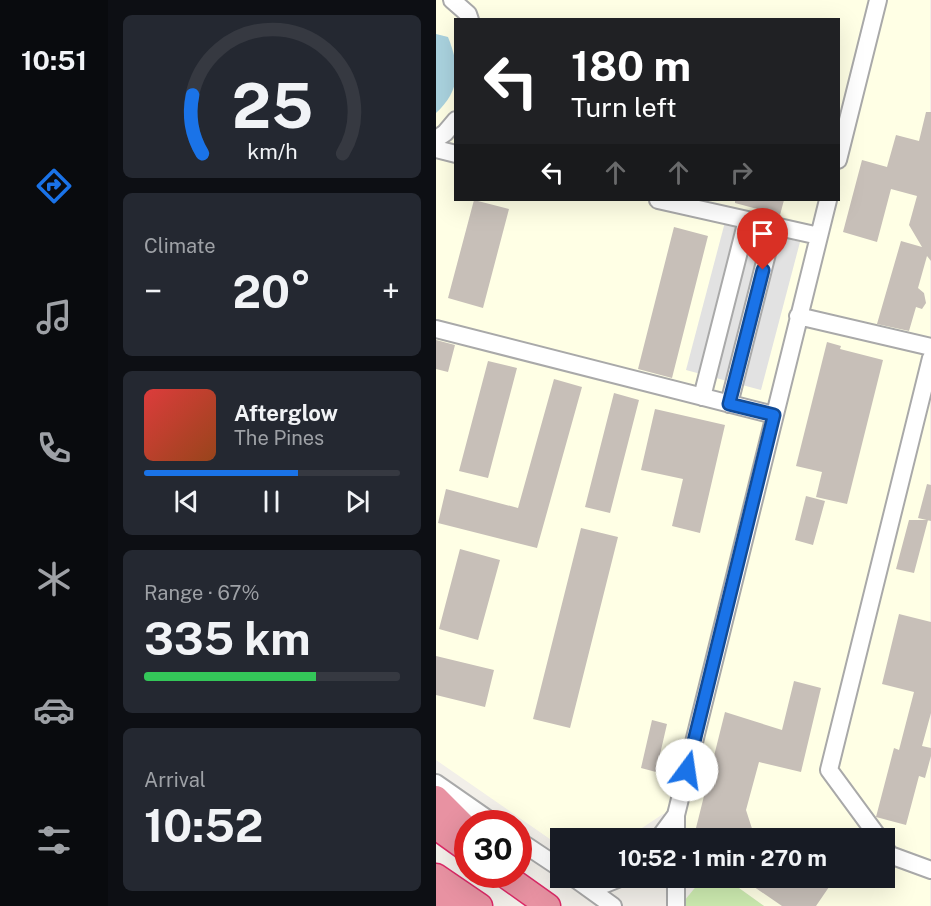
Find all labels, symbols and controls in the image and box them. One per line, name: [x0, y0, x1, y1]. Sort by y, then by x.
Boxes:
text: 180 m: [571, 41, 691, 90]
icon: left: [472, 42, 550, 120]
text: 10:51: [21, 44, 87, 76]
text: 25: [231, 69, 313, 142]
text: Turn left: [571, 91, 677, 123]
text: km/h: [247, 139, 297, 164]
icon: left: [536, 156, 569, 189]
icon: ahead: [599, 156, 632, 189]
icon: ahead: [662, 156, 695, 189]
icon: right: [725, 156, 758, 189]
icon: directions: [33, 165, 75, 207]
pin: [737, 208, 788, 270]
icon: arrive: [746, 217, 779, 250]
text: Climate: [144, 234, 216, 258]
text: 20°: [233, 265, 311, 318]
text: −: [144, 272, 162, 310]
text: +: [382, 272, 400, 310]
icon: music: [33, 296, 75, 338]
text: Afterglow: [234, 400, 338, 426]
text: The Pines: [234, 426, 324, 450]
icon: phone: [33, 427, 75, 469]
icon: previous: [170, 485, 203, 518]
icon: pause: [255, 485, 288, 518]
icon: next: [341, 485, 374, 518]
icon: climate: [33, 558, 75, 600]
text: Range · 67%: [144, 581, 260, 605]
text: 335 km: [144, 612, 311, 665]
icon: car: [33, 689, 75, 731]
position arrow: [655, 738, 719, 802]
text: Arrival: [144, 768, 206, 792]
text: 10:52: [144, 799, 263, 852]
speed limit sign: 30: [454, 810, 532, 888]
icon: filters: [33, 819, 75, 861]
text: 10:52 · 1 min · 270 m: [618, 845, 827, 871]

